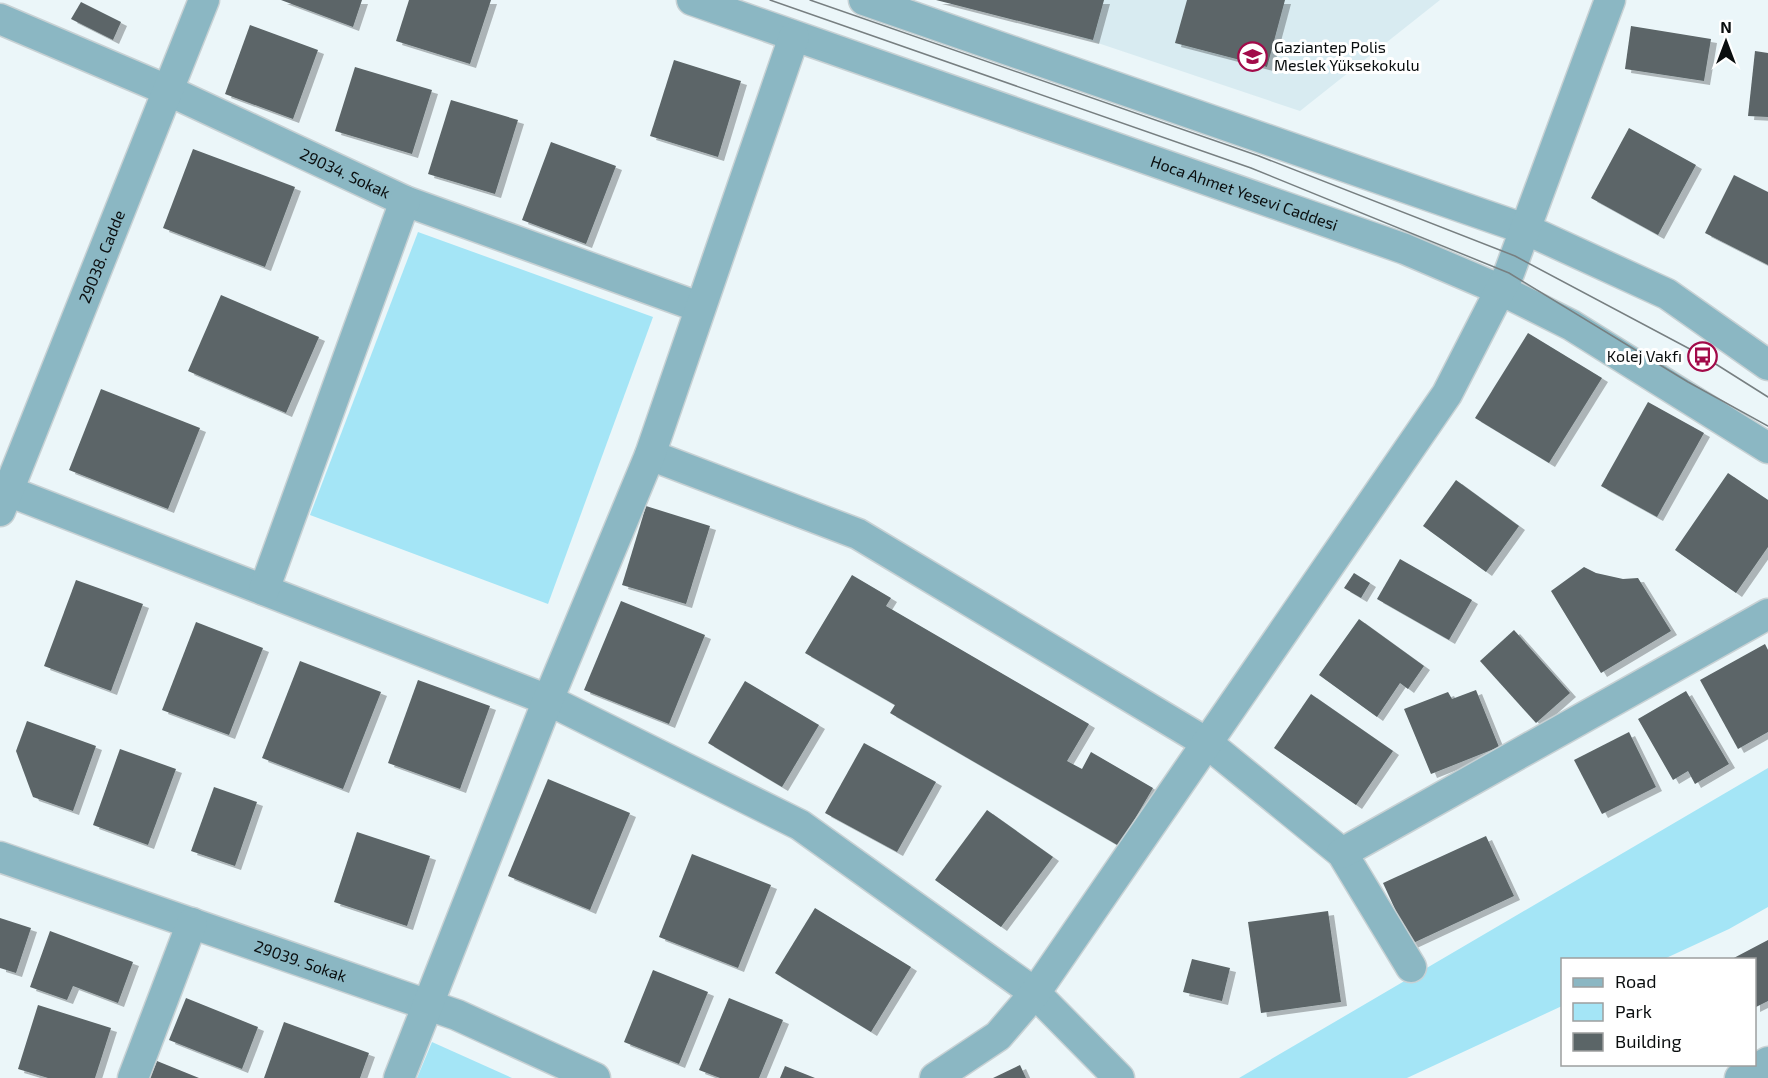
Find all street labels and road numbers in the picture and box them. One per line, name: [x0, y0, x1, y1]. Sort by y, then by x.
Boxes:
street label: 29034. Sokak: [297, 144, 393, 202]
street label: Hoca Ahmet Yesevi Caddesi: [1148, 151, 1341, 234]
street label: 29038. Cadde: [74, 207, 128, 306]
street label: 29039. Sokak: [252, 936, 349, 985]

